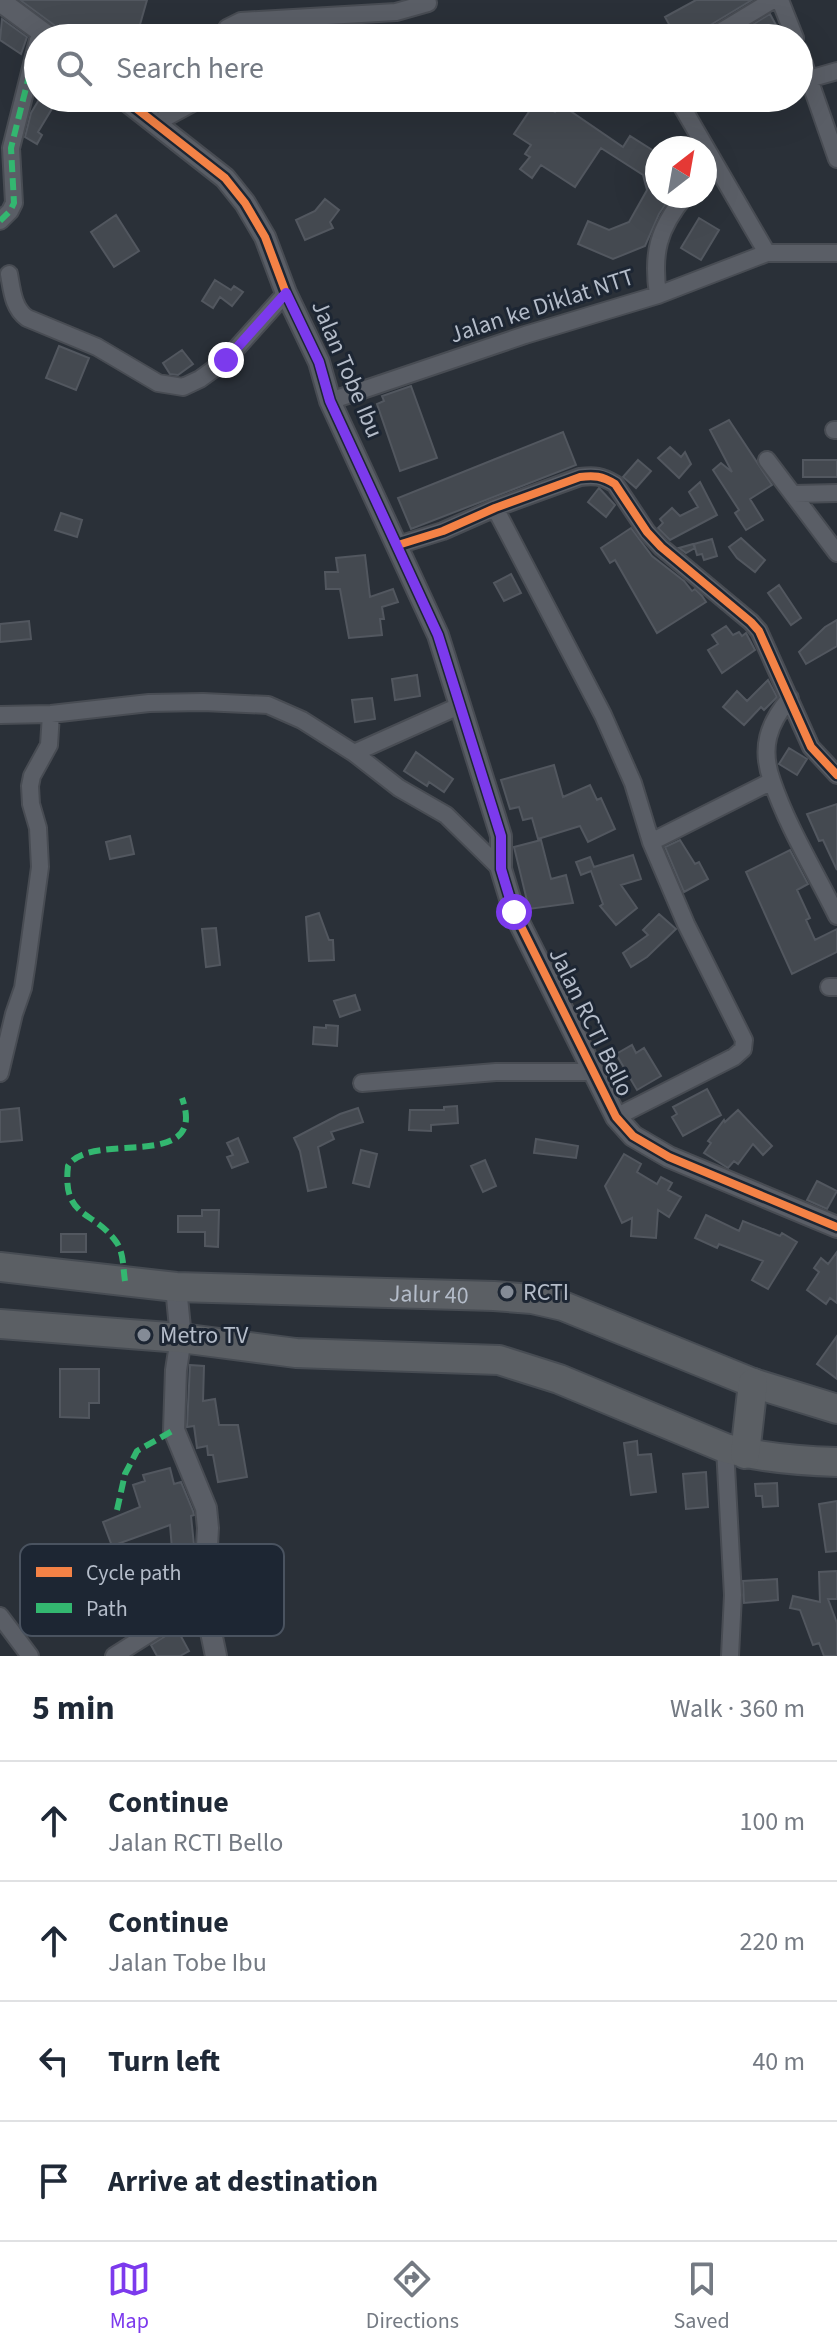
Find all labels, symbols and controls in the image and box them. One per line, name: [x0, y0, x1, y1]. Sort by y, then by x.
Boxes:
search box: [24, 24, 813, 112]
icon: search: [52, 46, 96, 90]
text: Search here: [116, 47, 264, 90]
north arrow: [645, 136, 717, 208]
street label: Jalan ke Diklat NTT: [445, 260, 639, 352]
street label: Jalan Tobe Ibu: [302, 295, 392, 443]
route end: [208, 342, 244, 378]
route start: [496, 894, 532, 930]
street label: Jalan RCTI Bello: [540, 942, 642, 1102]
place label: RCTI: [523, 1275, 569, 1310]
street label: Jalur 40: [388, 1276, 469, 1313]
marker: RCTI: [498, 1283, 516, 1301]
place label: Metro TV: [160, 1318, 249, 1353]
marker: Metro TV: [135, 1326, 153, 1344]
legend: [20, 1544, 284, 1636]
text: Cycle path: [86, 1557, 182, 1589]
text: Path: [86, 1593, 128, 1625]
text: 5 min: [32, 1684, 115, 1733]
text: Walk · 360 m: [670, 1690, 805, 1727]
text: Continue: [108, 1781, 229, 1824]
icon: ahead: [32, 1799, 76, 1843]
text: 100 m: [739, 1803, 805, 1840]
text: Jalan RCTI Bello: [108, 1824, 283, 1861]
text: Continue: [108, 1901, 229, 1944]
icon: ahead: [32, 1919, 76, 1963]
text: 220 m: [739, 1923, 805, 1960]
text: Jalan Tobe Ibu: [108, 1944, 267, 1981]
icon: left: [32, 2039, 76, 2083]
text: Turn left: [108, 2040, 220, 2083]
text: 40 m: [752, 2043, 805, 2080]
icon: arrive: [32, 2159, 76, 2203]
text: Arrive at destination: [108, 2160, 378, 2203]
tab: Map: [107, 2257, 151, 2337]
tab: Directions: [366, 2257, 459, 2337]
tab: Saved: [674, 2257, 730, 2337]

